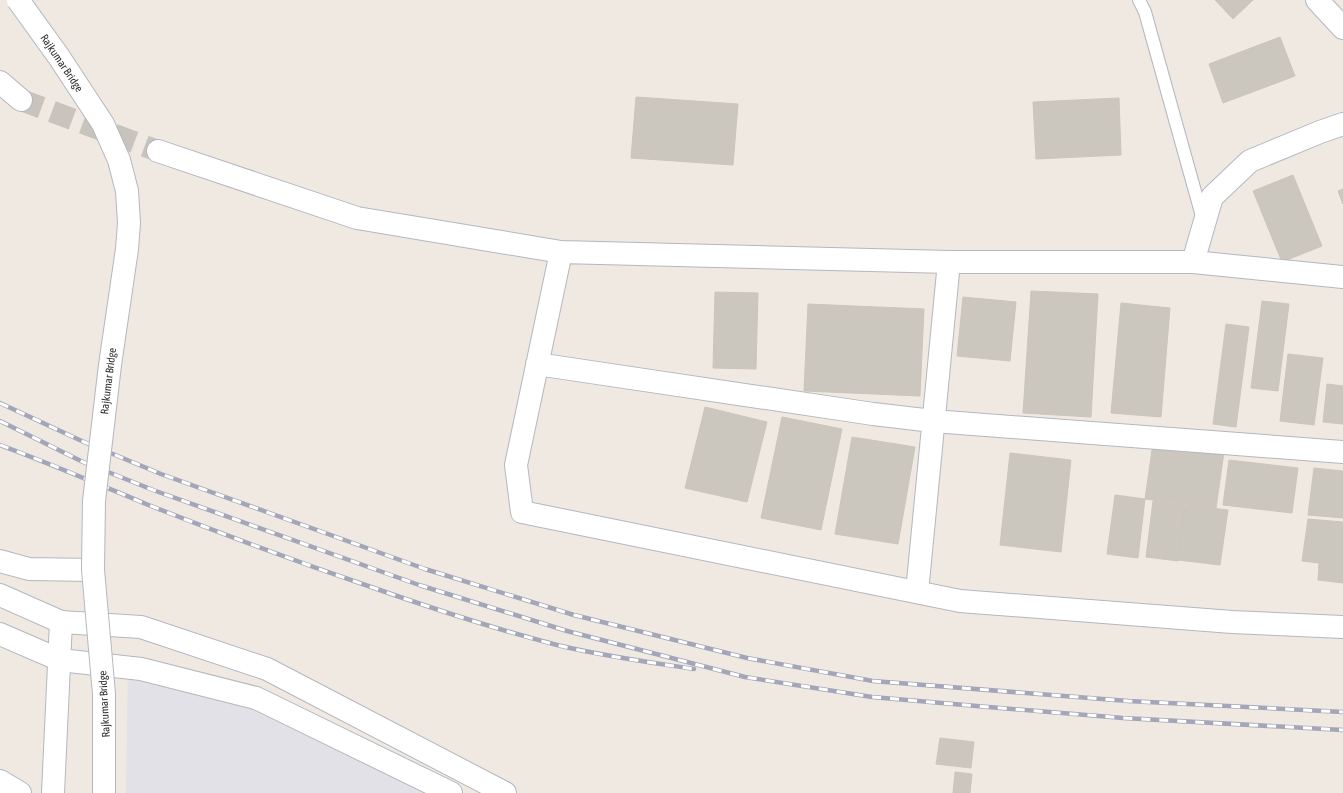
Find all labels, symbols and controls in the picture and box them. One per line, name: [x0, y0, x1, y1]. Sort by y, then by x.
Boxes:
street label: Rajkumar Bridge: [38, 32, 86, 94]
street label: Rajkumar Bridge: [98, 347, 118, 415]
street label: Rajkumar Bridge: [96, 670, 112, 738]

